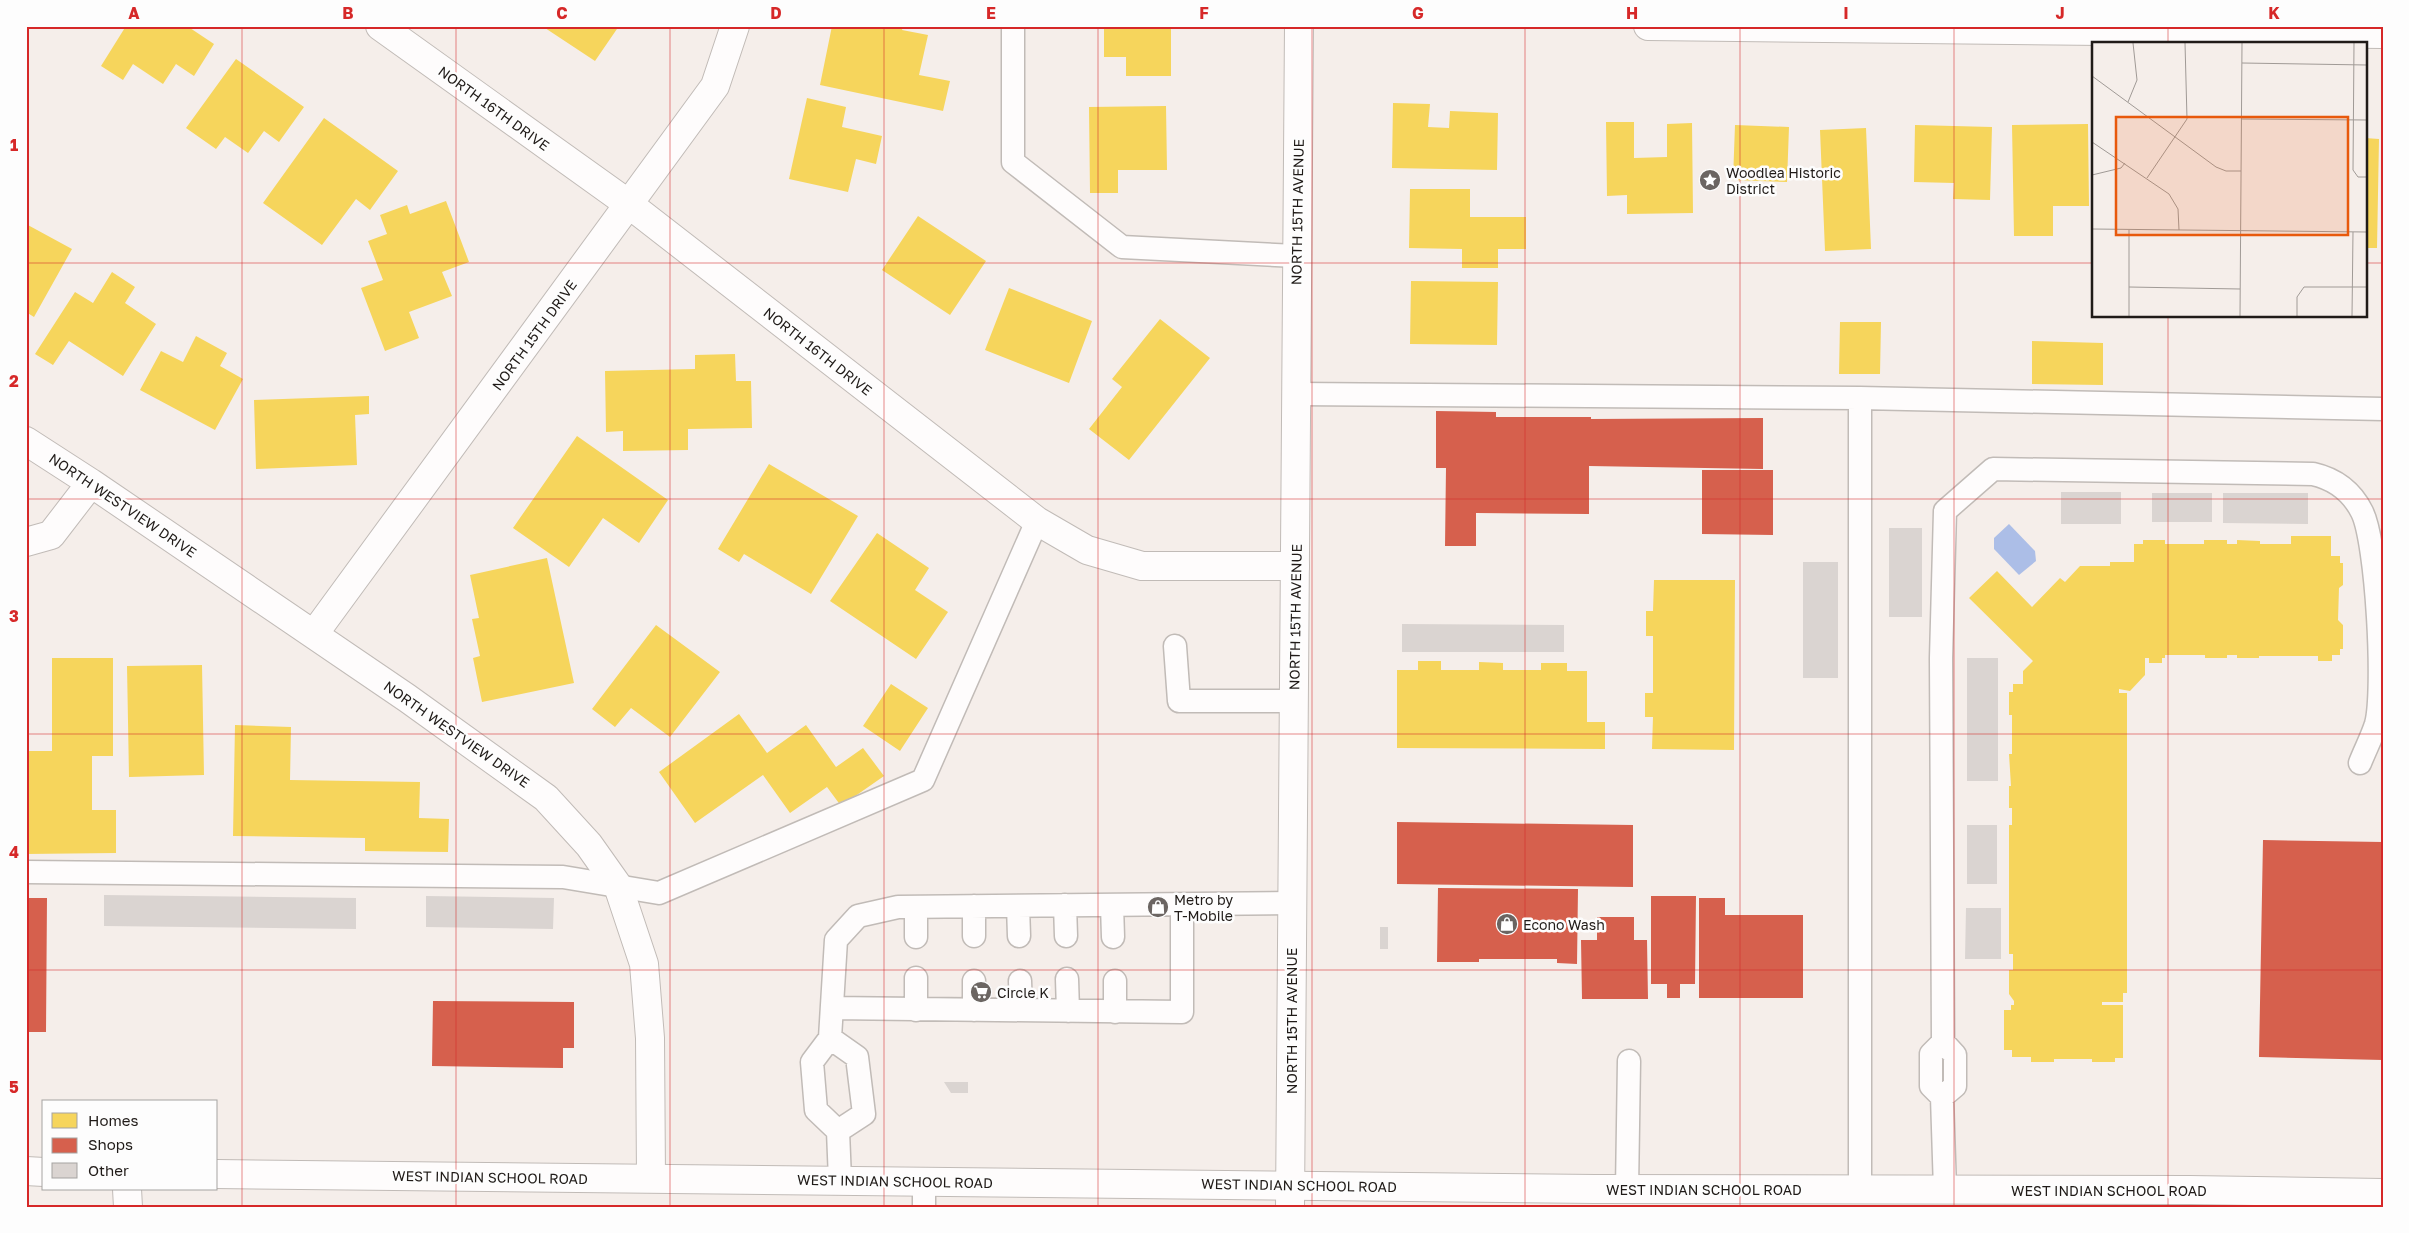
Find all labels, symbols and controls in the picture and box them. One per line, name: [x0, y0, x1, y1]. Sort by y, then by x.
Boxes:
text: A: [128, 3, 140, 23]
text: B: [342, 3, 354, 23]
text: C: [556, 3, 568, 23]
text: D: [770, 3, 782, 23]
text: E: [986, 3, 996, 23]
text: F: [1199, 3, 1209, 23]
text: G: [1412, 3, 1424, 23]
text: H: [1626, 3, 1638, 23]
text: I: [1843, 3, 1849, 23]
text: J: [2055, 3, 2065, 23]
text: K: [2268, 3, 2280, 23]
inset map: [2092, 42, 2366, 318]
street label: NORTH 16TH DRIVE: [435, 62, 553, 154]
text: 1: [10, 135, 18, 155]
street label: NORTH 15TH AVENUE: [1287, 139, 1307, 285]
place label: Woodlea Historic District: [1726, 164, 1841, 197]
place icon: Woodlea Historic District: [1698, 168, 1722, 192]
street label: NORTH 15TH DRIVE: [488, 276, 580, 394]
street label: NORTH 16TH DRIVE: [760, 303, 876, 399]
text: 2: [9, 371, 19, 391]
street label: NORTH WESTVIEW DRIVE: [46, 449, 200, 561]
street label: NORTH 15TH AVENUE: [1285, 544, 1305, 690]
text: 3: [9, 606, 19, 626]
street label: NORTH WESTVIEW DRIVE: [381, 677, 533, 791]
text: 4: [9, 842, 19, 862]
place label: Metro by T-Mobile: [1174, 891, 1233, 924]
shop icon: Metro by T-Mobile: [1146, 895, 1170, 919]
shop icon: Econo Wash: [1495, 912, 1519, 936]
place label: Econo Wash: [1523, 916, 1605, 933]
street label: NORTH 15TH AVENUE: [1283, 948, 1300, 1094]
supermarket icon: Circle K: [969, 980, 993, 1004]
place label: Circle K: [997, 984, 1049, 1001]
text: 5: [9, 1077, 19, 1097]
legend: [42, 1100, 218, 1190]
text: Homes: [88, 1111, 138, 1129]
text: Shops: [88, 1135, 133, 1153]
text: Other: [88, 1161, 129, 1179]
street label: WEST INDIAN SCHOOL ROAD: [392, 1167, 588, 1187]
street label: WEST INDIAN SCHOOL ROAD: [797, 1171, 993, 1191]
street label: WEST INDIAN SCHOOL ROAD: [1201, 1175, 1397, 1195]
street label: WEST INDIAN SCHOOL ROAD: [1606, 1181, 1802, 1198]
street label: WEST INDIAN SCHOOL ROAD: [2011, 1182, 2207, 1199]

